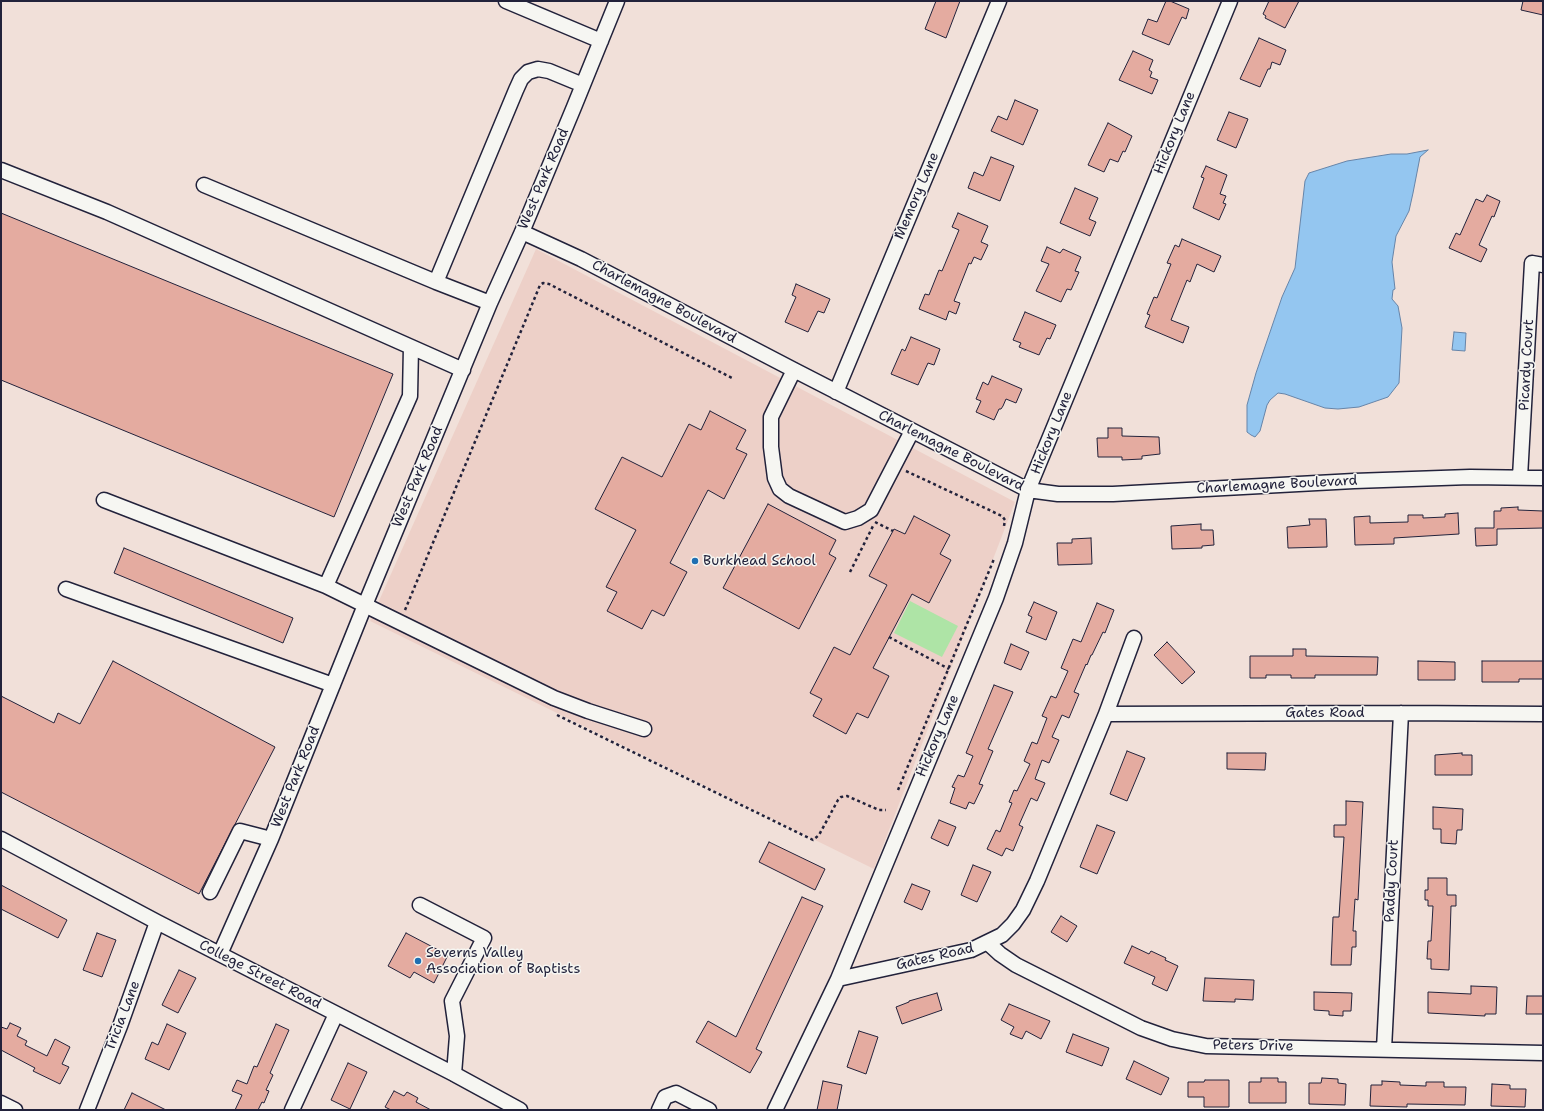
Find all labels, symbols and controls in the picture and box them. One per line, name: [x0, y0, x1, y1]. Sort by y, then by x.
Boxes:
street label: Hickory Lane: [1151, 89, 1199, 177]
street label: West Park Road: [515, 126, 573, 232]
street label: Memory Lane: [891, 150, 943, 242]
street label: Charlemagne Boulevard: [589, 257, 739, 347]
street label: Picardy Court: [1516, 319, 1538, 411]
street label: Hickory Lane: [1028, 389, 1076, 477]
street label: Charlemagne Boulevard: [875, 407, 1027, 495]
street label: West Park Road: [389, 424, 447, 530]
street label: Charlemagne Boulevard: [1196, 472, 1358, 498]
place label: Burkhead School: [703, 553, 816, 569]
marker: Burkhead School: [690, 556, 700, 566]
street label: Hickory Lane: [913, 692, 963, 780]
street label: Gates Road: [1285, 705, 1365, 721]
street label: West Park Road: [268, 724, 324, 830]
street label: Paddy Court: [1381, 839, 1403, 923]
street label: College Street Road: [196, 937, 324, 1013]
street label: Gates Road: [894, 940, 976, 974]
place label: Severns Valley Association of Baptists: [426, 945, 580, 978]
marker: Severns Valley Association of Baptists: [413, 956, 423, 966]
street label: Tricia Lane: [102, 979, 144, 1053]
street label: Peters Drive: [1212, 1037, 1294, 1055]

